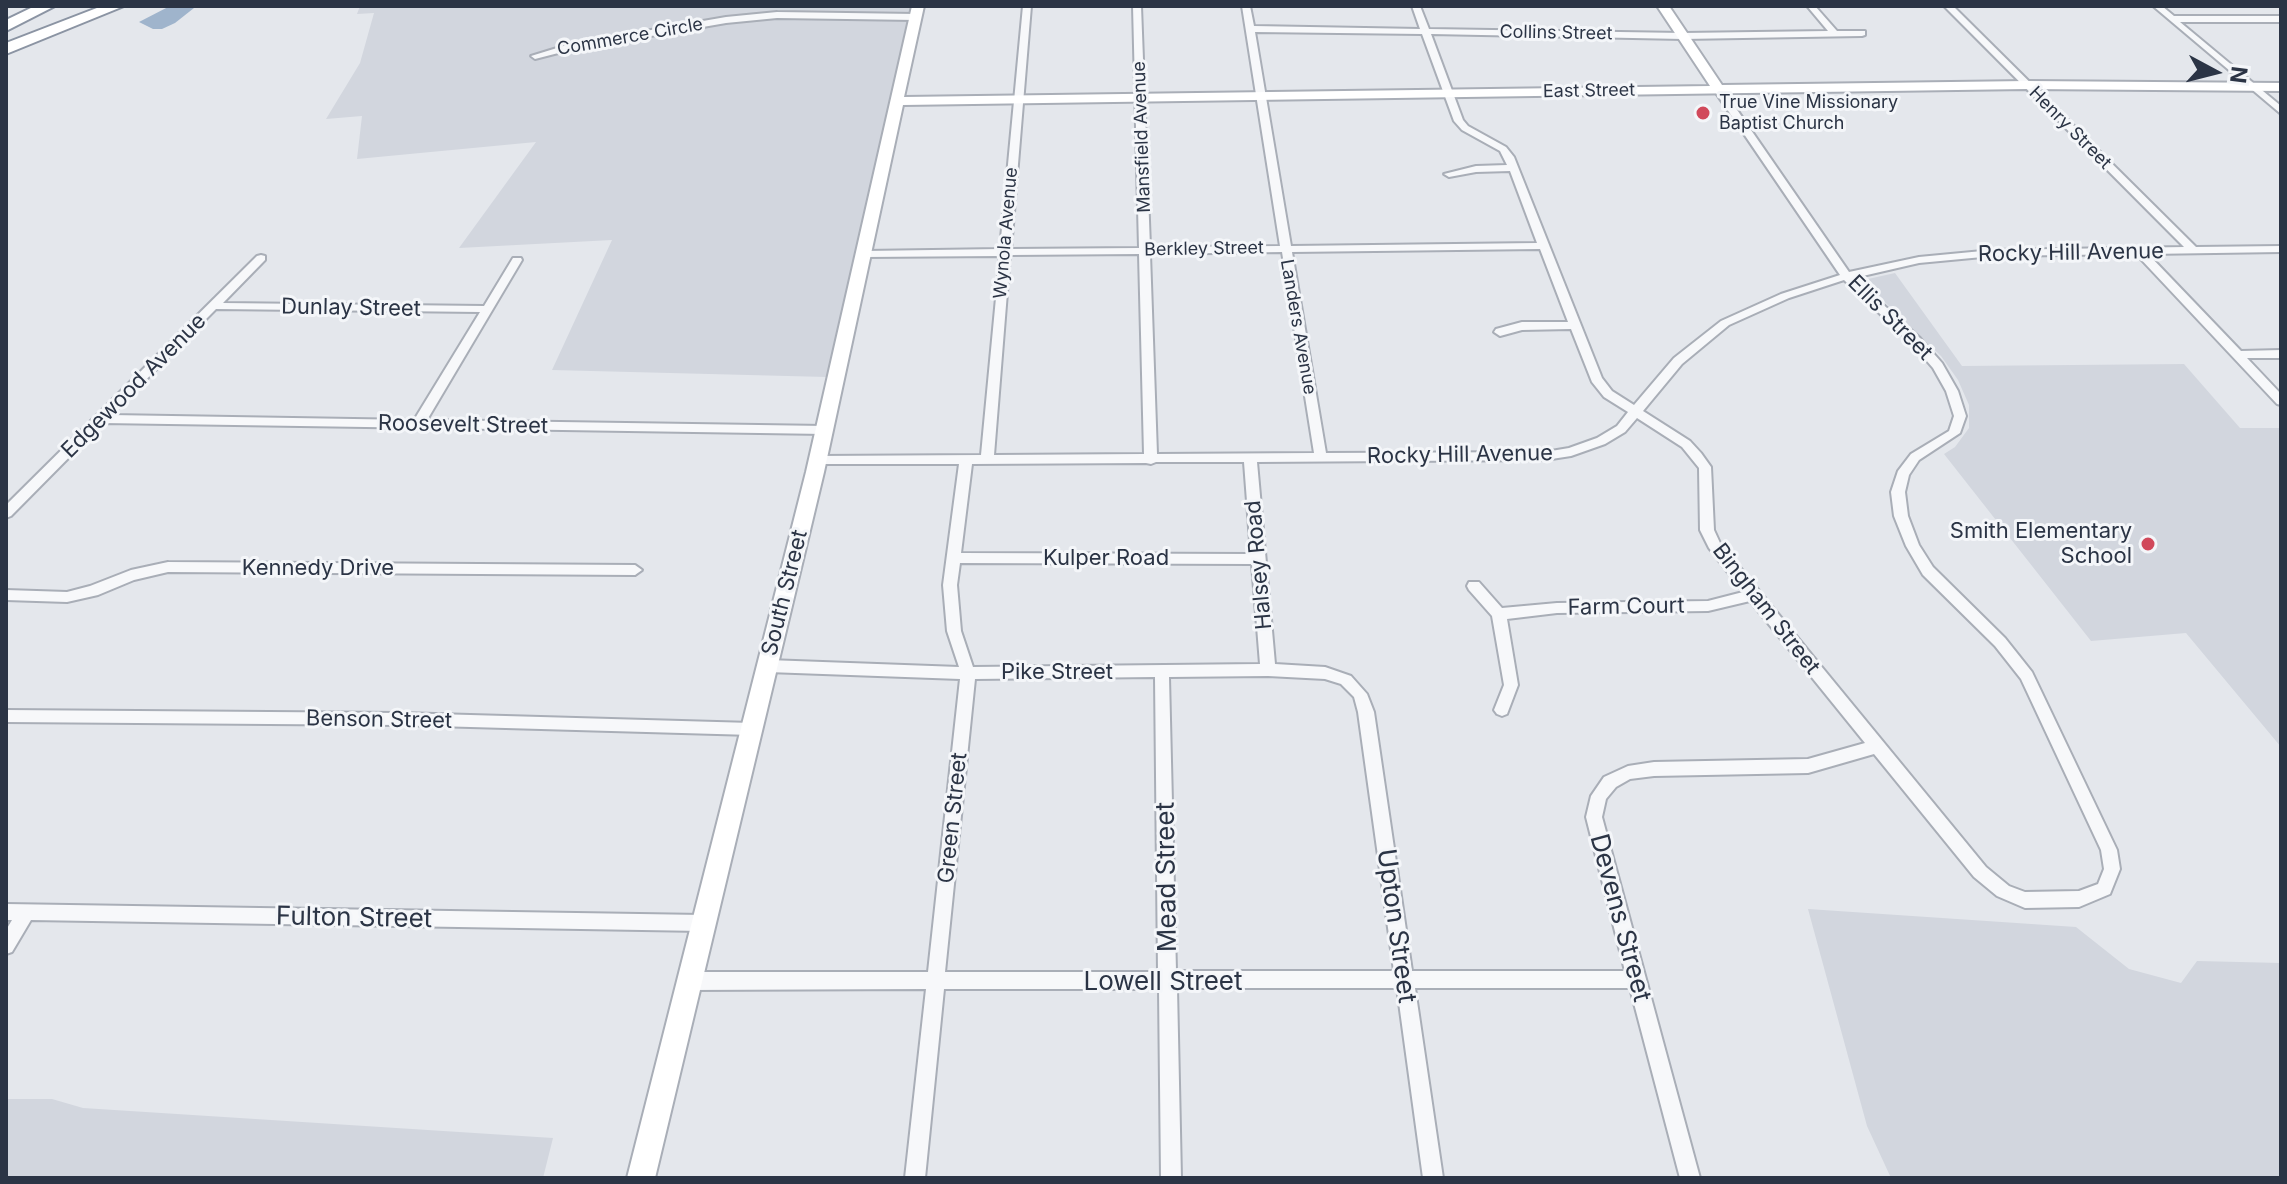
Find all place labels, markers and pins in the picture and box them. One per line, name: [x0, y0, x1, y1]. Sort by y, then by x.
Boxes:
place label: True Vine Missionary Baptist Church: [1719, 92, 1898, 134]
marker: True Vine Missionary Baptist Church: [1694, 104, 1712, 122]
place label: Smith Elementary School: [1950, 518, 2132, 570]
marker: Smith Elementary School: [2139, 535, 2157, 553]

